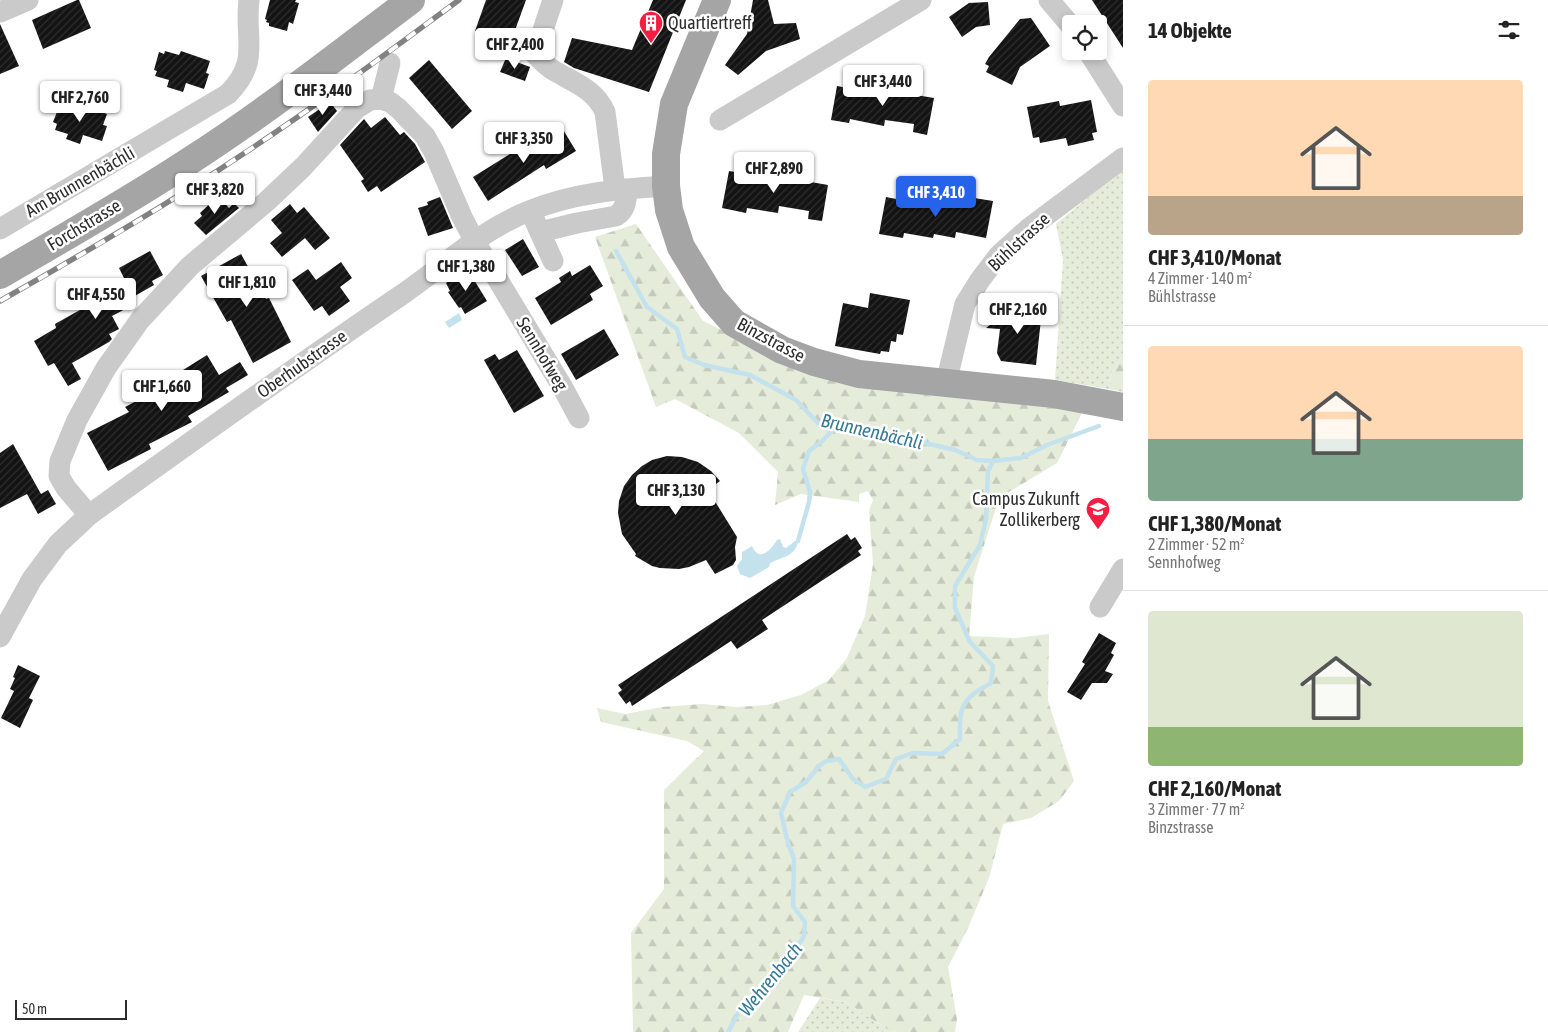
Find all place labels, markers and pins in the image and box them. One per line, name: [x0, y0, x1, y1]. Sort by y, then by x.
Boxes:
building icon: Quartiertreff: [638, 10, 664, 44]
place label: Quartiertreff: [668, 12, 752, 33]
pin: CHF 2,400: [458, 28, 572, 70]
pin: CHF 3,440: [826, 64, 940, 107]
pin: CHF 3,440: [266, 74, 380, 116]
pin: CHF 2,760: [23, 80, 137, 123]
pin: CHF 3,350: [467, 121, 581, 164]
pin: CHF 2,890: [717, 152, 831, 194]
pin: CHF 3,820: [158, 172, 272, 215]
pin: CHF 3,410: [879, 176, 993, 218]
pin: CHF 1,380: [409, 250, 523, 292]
pin: CHF 1,810: [190, 266, 304, 308]
pin: CHF 4,550: [39, 278, 153, 320]
pin: CHF 2,160: [961, 292, 1075, 335]
pin: CHF 1,660: [105, 370, 219, 412]
pin: CHF 3,130: [619, 474, 733, 516]
place label: Campus Zukunft Zollikerberg: [972, 488, 1080, 530]
school or university icon: Campus Zukunft Zollikerberg: [1085, 496, 1111, 530]

